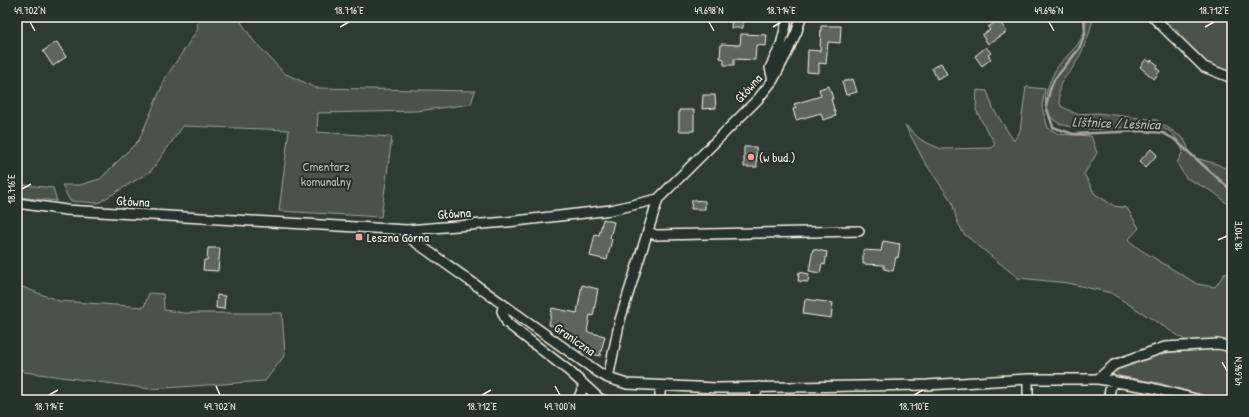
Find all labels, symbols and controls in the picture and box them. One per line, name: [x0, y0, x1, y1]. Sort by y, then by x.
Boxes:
text: 49.702°N: [14, 4, 46, 17]
text: 18.716°E: [334, 4, 364, 17]
text: 49.698°N: [694, 4, 724, 17]
text: 18.714°E: [766, 4, 796, 17]
text: 49.696°N: [1035, 4, 1063, 17]
text: 18.712°E: [1199, 4, 1230, 17]
street label: Główna: [730, 70, 766, 106]
water label: Líštnice / Leśnica: [1072, 111, 1162, 134]
place label: (w bud.): [759, 148, 796, 166]
marker: (w bud.): [746, 152, 756, 162]
park label: Cmentarz komunalny: [301, 157, 352, 190]
text: 18.716°E: [5, 174, 18, 204]
street label: Główna: [116, 191, 150, 211]
street label: Główna: [437, 203, 471, 223]
text: 18.710°E: [1232, 220, 1245, 251]
place label: Leszna Górna: [367, 228, 429, 246]
marker: Leszna Górna: [354, 232, 364, 242]
street label: Graniczna: [551, 318, 599, 360]
text: 49.696°N: [1232, 357, 1245, 385]
text: 18.714°E: [34, 400, 64, 413]
text: 49.702°N: [204, 400, 236, 413]
text: 18.712°E: [467, 400, 498, 413]
text: 49.700°N: [544, 400, 576, 413]
text: 18.710°E: [899, 400, 930, 413]

